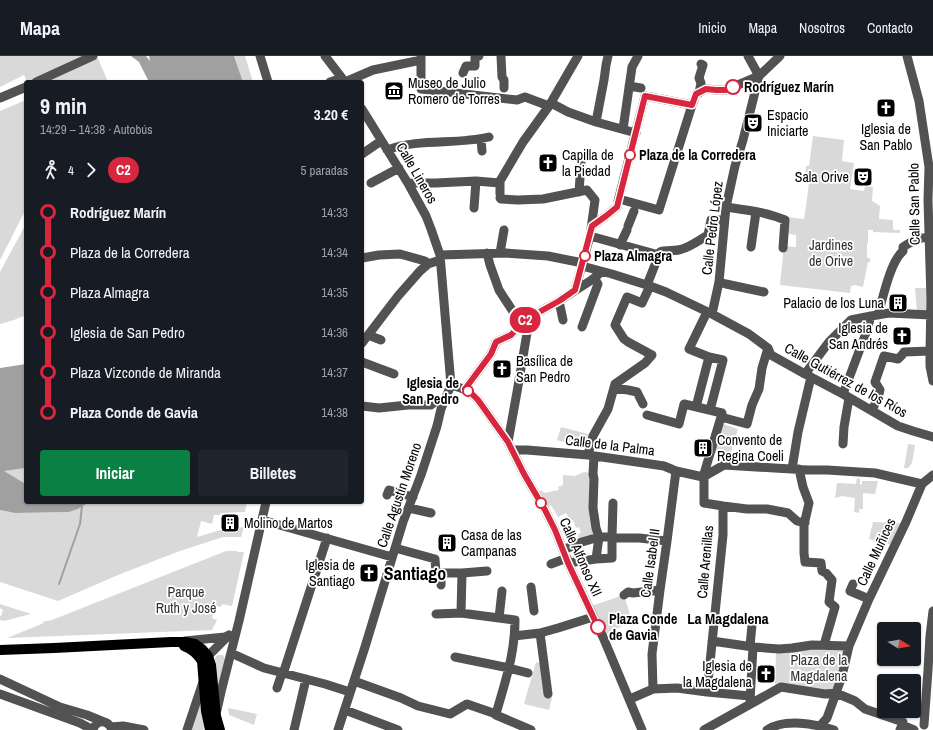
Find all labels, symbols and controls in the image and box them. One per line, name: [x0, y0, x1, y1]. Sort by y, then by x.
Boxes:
text: Mapa: [20, 15, 60, 41]
text: Inicio: [698, 19, 726, 37]
text: Mapa: [748, 19, 777, 37]
text: Nosotros: [799, 19, 845, 37]
text: Contacto: [867, 19, 913, 37]
place label: Museo de Julio Romero de Torres: [408, 74, 500, 108]
place label: Rodríguez Marín: [744, 78, 834, 96]
marker: Rodríguez Marín: [725, 79, 741, 95]
museum icon: Museo de Julio Romero de Torres: [383, 80, 405, 102]
text: 9 min: [40, 91, 87, 121]
church icon: Iglesia de San Pablo: [875, 97, 897, 119]
text: 3.20 €: [314, 104, 348, 125]
place label: Espacio Iniciarte: [767, 106, 808, 140]
theatre icon: Espacio Iniciarte: [742, 112, 764, 134]
place label: Iglesia de San Pablo: [860, 120, 912, 154]
text: 14:29 – 14:38 · Autobús: [40, 121, 153, 138]
street label: Calle Lineros: [392, 139, 442, 207]
place label: Capilla de la Piedad: [562, 146, 614, 180]
place label: Plaza de la Corredera: [639, 146, 756, 164]
marker: Plaza de la Corredera: [624, 149, 636, 161]
church icon: Capilla de la Piedad: [537, 152, 559, 174]
icon: walk: [40, 159, 62, 181]
icon: forward: [80, 159, 102, 181]
text: C2: [116, 161, 131, 179]
text: 4: [68, 162, 74, 179]
text: 5 paradas: [301, 162, 348, 179]
street label: Calle San Pablo: [904, 163, 924, 245]
theatre icon: Sala Orive: [852, 166, 874, 188]
place label: Sala Orive: [795, 168, 849, 186]
street label: Calle Pedro López: [697, 180, 727, 276]
text: Rodríguez Marín: [70, 202, 166, 223]
text: 14:33: [321, 204, 348, 221]
park label: Jardines de Orive: [809, 236, 853, 270]
text: Plaza de la Corredera: [70, 242, 190, 263]
text: 14:34: [321, 244, 348, 261]
place label: Plaza Almagra: [594, 247, 673, 265]
marker: Plaza Almagra: [579, 250, 591, 262]
text: Plaza Almagra: [70, 282, 149, 303]
text: 14:35: [321, 284, 348, 301]
building icon: Palacio de los Luna: [887, 292, 909, 314]
place label: Palacio de los Luna: [783, 294, 885, 312]
line badge: C2: [507, 307, 543, 333]
text: C2: [518, 311, 532, 329]
place label: Iglesia de San Andrés: [829, 319, 888, 353]
text: Iglesia de San Pedro: [70, 322, 185, 343]
text: 14:36: [321, 324, 348, 341]
church icon: Iglesia de San Andrés: [891, 325, 913, 347]
street label: Calle Gutiérrez de los Ríos: [781, 339, 911, 421]
place label: Basílica de San Pedro: [516, 352, 573, 386]
church icon: Basílica de San Pedro: [491, 358, 513, 380]
text: Plaza Vizconde de Miranda: [70, 362, 221, 383]
text: 14:37: [321, 364, 348, 381]
place label: Iglesia de San Pedro: [402, 374, 459, 408]
marker: Iglesia de San Pedro: [462, 385, 474, 397]
text: Plaza Conde de Gavia: [70, 402, 198, 423]
text: 14:38: [321, 404, 348, 421]
street label: Calle de la Palma: [564, 431, 656, 459]
place label: Convento de Regina Coeli: [717, 431, 784, 465]
building icon: Convento de Regina Coeli: [692, 437, 714, 459]
street label: Calle Agustín Moreno: [373, 440, 425, 550]
button: Iniciar: [40, 450, 190, 496]
button: Billetes: [198, 450, 348, 496]
unlabelled marker: [535, 497, 547, 509]
building icon: Molino de Martos: [219, 512, 241, 534]
place label: Molino de Martos: [244, 514, 333, 532]
street label: Calle Alfonso XII: [556, 515, 606, 599]
street label: Calle Muñices: [852, 515, 900, 589]
street label: Calle Arenillas: [693, 524, 717, 599]
place label: Casa de las Campanas: [461, 526, 522, 560]
street label: Calle Isabel II: [636, 527, 664, 599]
building icon: Casa de las Campanas: [436, 532, 458, 554]
place label: Iglesia de Santiago: [305, 556, 355, 590]
district label: Santiago: [384, 561, 446, 586]
church icon: Iglesia de Santiago: [358, 562, 380, 584]
park label: Parque Ruth y José: [156, 583, 216, 617]
district label: La Magdalena: [687, 608, 769, 629]
place label: Plaza Conde de Gavia: [609, 610, 677, 644]
marker: Plaza Conde de Gavia: [590, 619, 606, 635]
north arrow: [877, 622, 921, 666]
map controls: [877, 622, 921, 718]
park label: Plaza de la Magdalena: [791, 651, 848, 685]
place label: Iglesia de la Magdalena: [683, 657, 753, 691]
church icon: Iglesia de la Magdalena: [755, 663, 777, 685]
button: layers: [877, 674, 921, 718]

